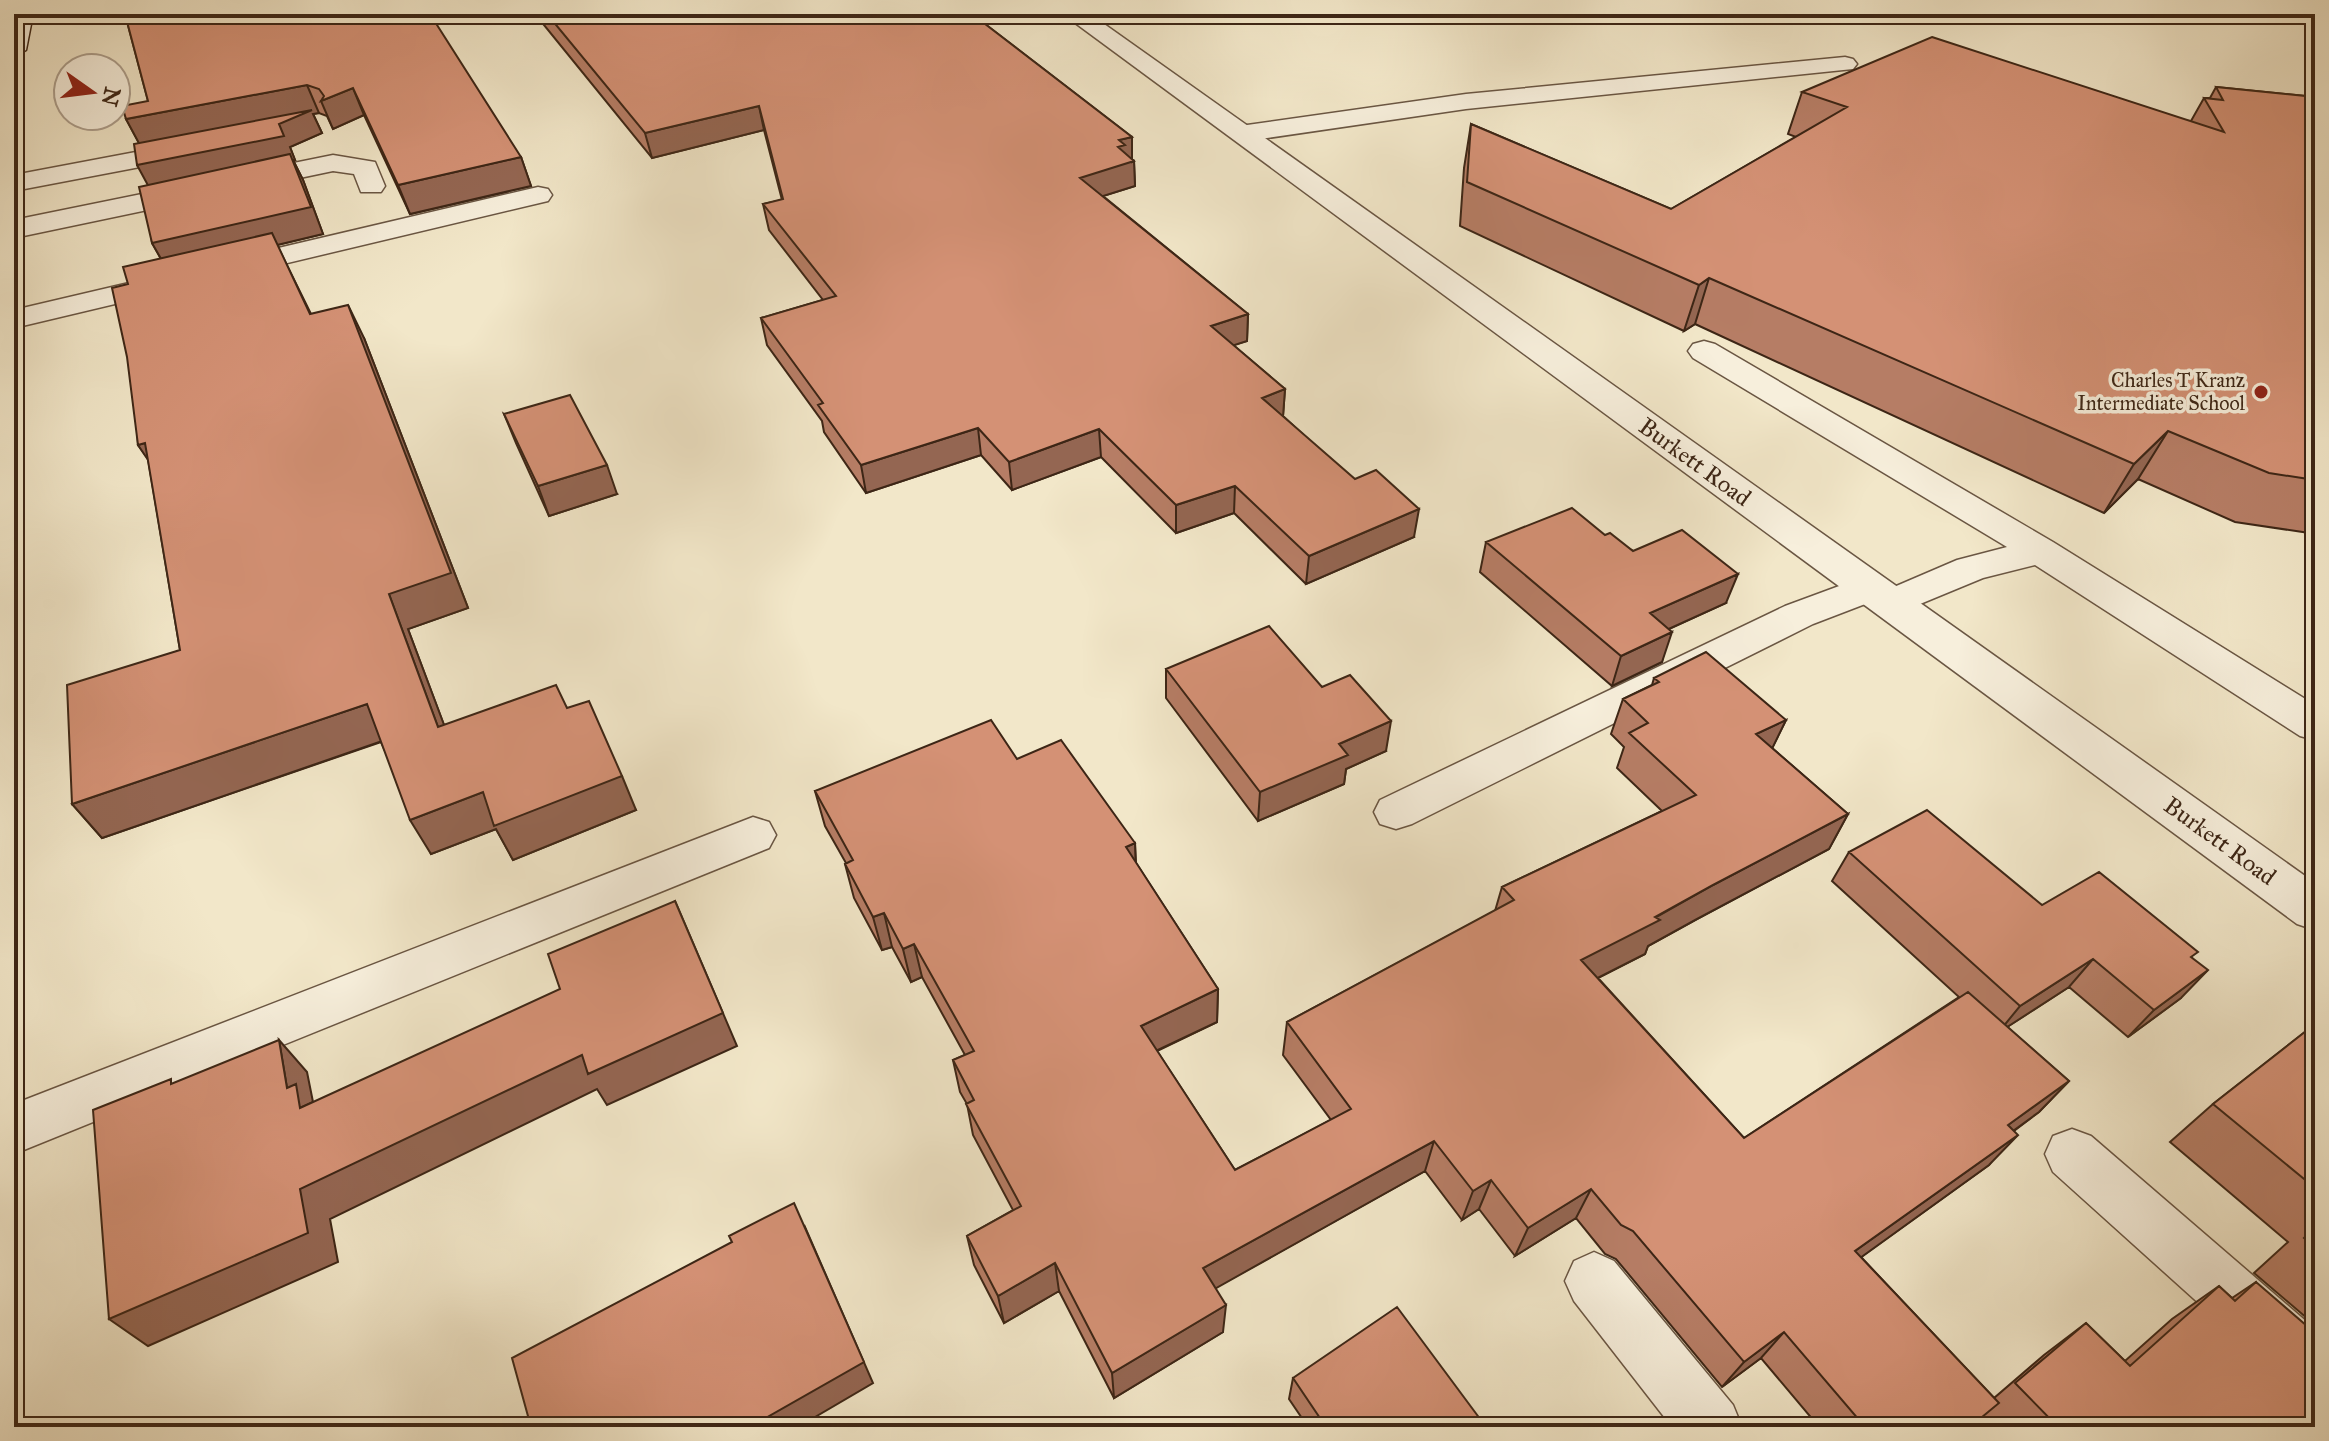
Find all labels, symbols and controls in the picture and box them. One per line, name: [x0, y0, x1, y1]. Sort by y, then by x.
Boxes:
north arrow: [52, 52, 132, 132]
text: N: [95, 84, 126, 109]
place label: Charles T Kranz Intermediate School: [2077, 368, 2246, 415]
marker: Charles T Kranz Intermediate School: [2252, 383, 2270, 401]
street label: Burkett Road: [1633, 411, 1757, 513]
street label: Burkett Road: [2158, 790, 2282, 892]

